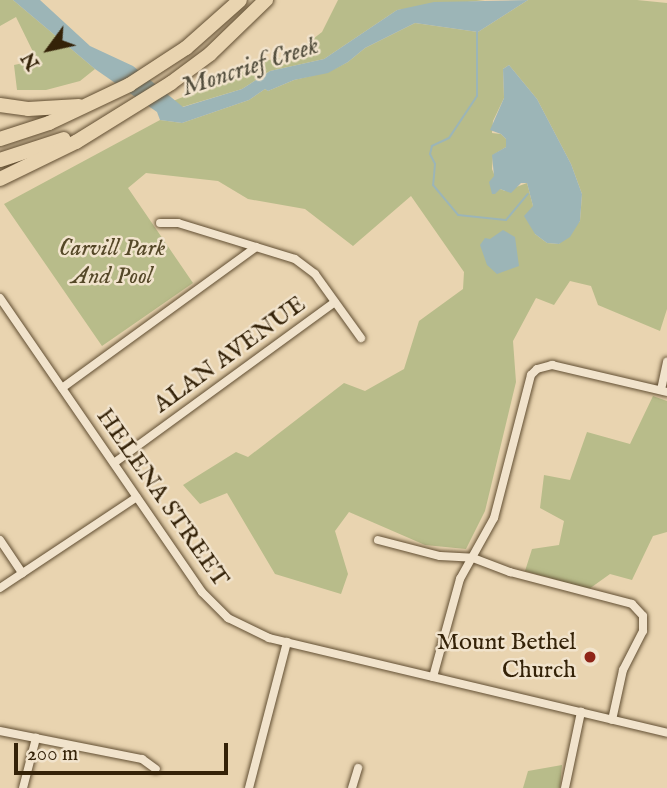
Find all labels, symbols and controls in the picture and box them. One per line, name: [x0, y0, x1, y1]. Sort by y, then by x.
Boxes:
north arrow: [14, 14, 84, 84]
water label: Moncrief Creek: [177, 30, 323, 104]
text: N: [17, 47, 46, 74]
park label: Carvill Park And Pool: [59, 235, 165, 291]
street label: ALAN AVENUE: [148, 290, 312, 420]
street label: HELENA STREET: [90, 403, 234, 593]
place label: Mount Bethel Church: [437, 629, 576, 685]
marker: Mount Bethel Church: [582, 649, 598, 665]
scale bar: [18, 728, 231, 772]
text: 200 m: [27, 741, 78, 768]

